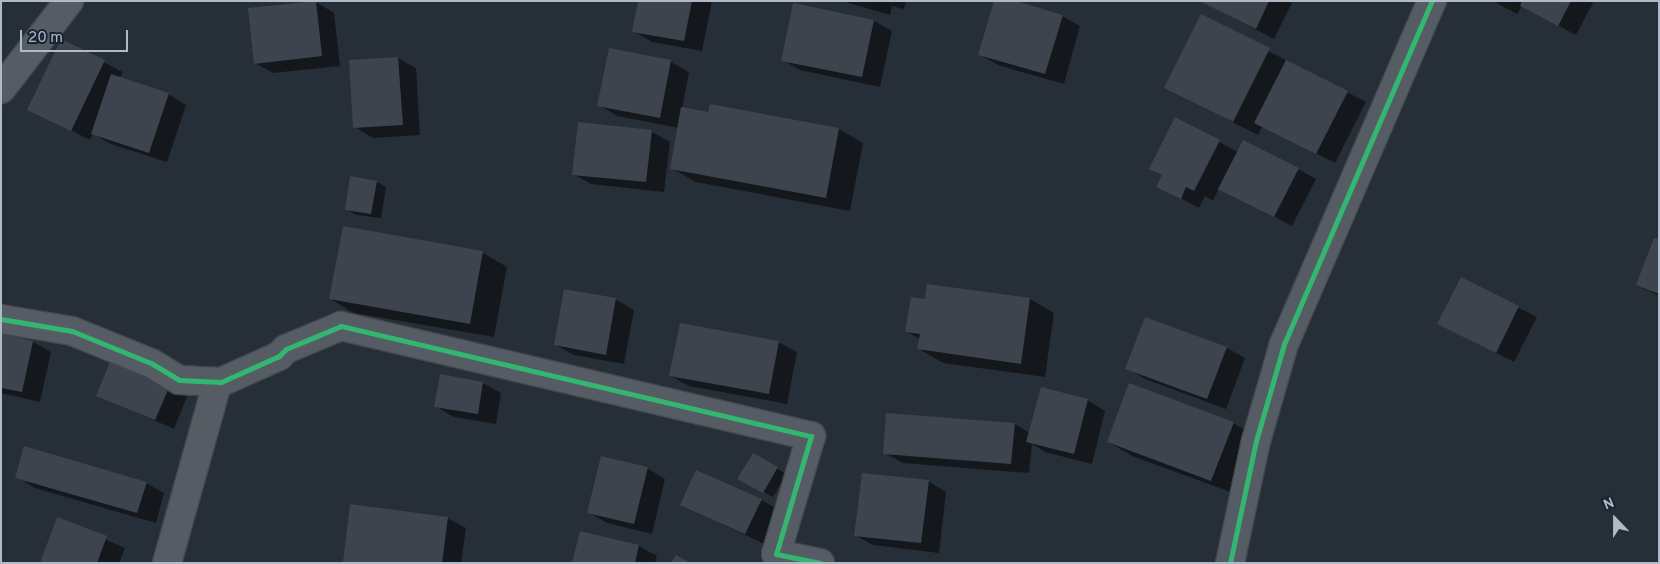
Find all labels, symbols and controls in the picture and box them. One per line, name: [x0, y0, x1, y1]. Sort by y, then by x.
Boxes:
scale bar: [22, 20, 130, 52]
text: 20 m: [28, 29, 63, 48]
north arrow: [1590, 494, 1640, 544]
text: N: [1601, 495, 1617, 514]

